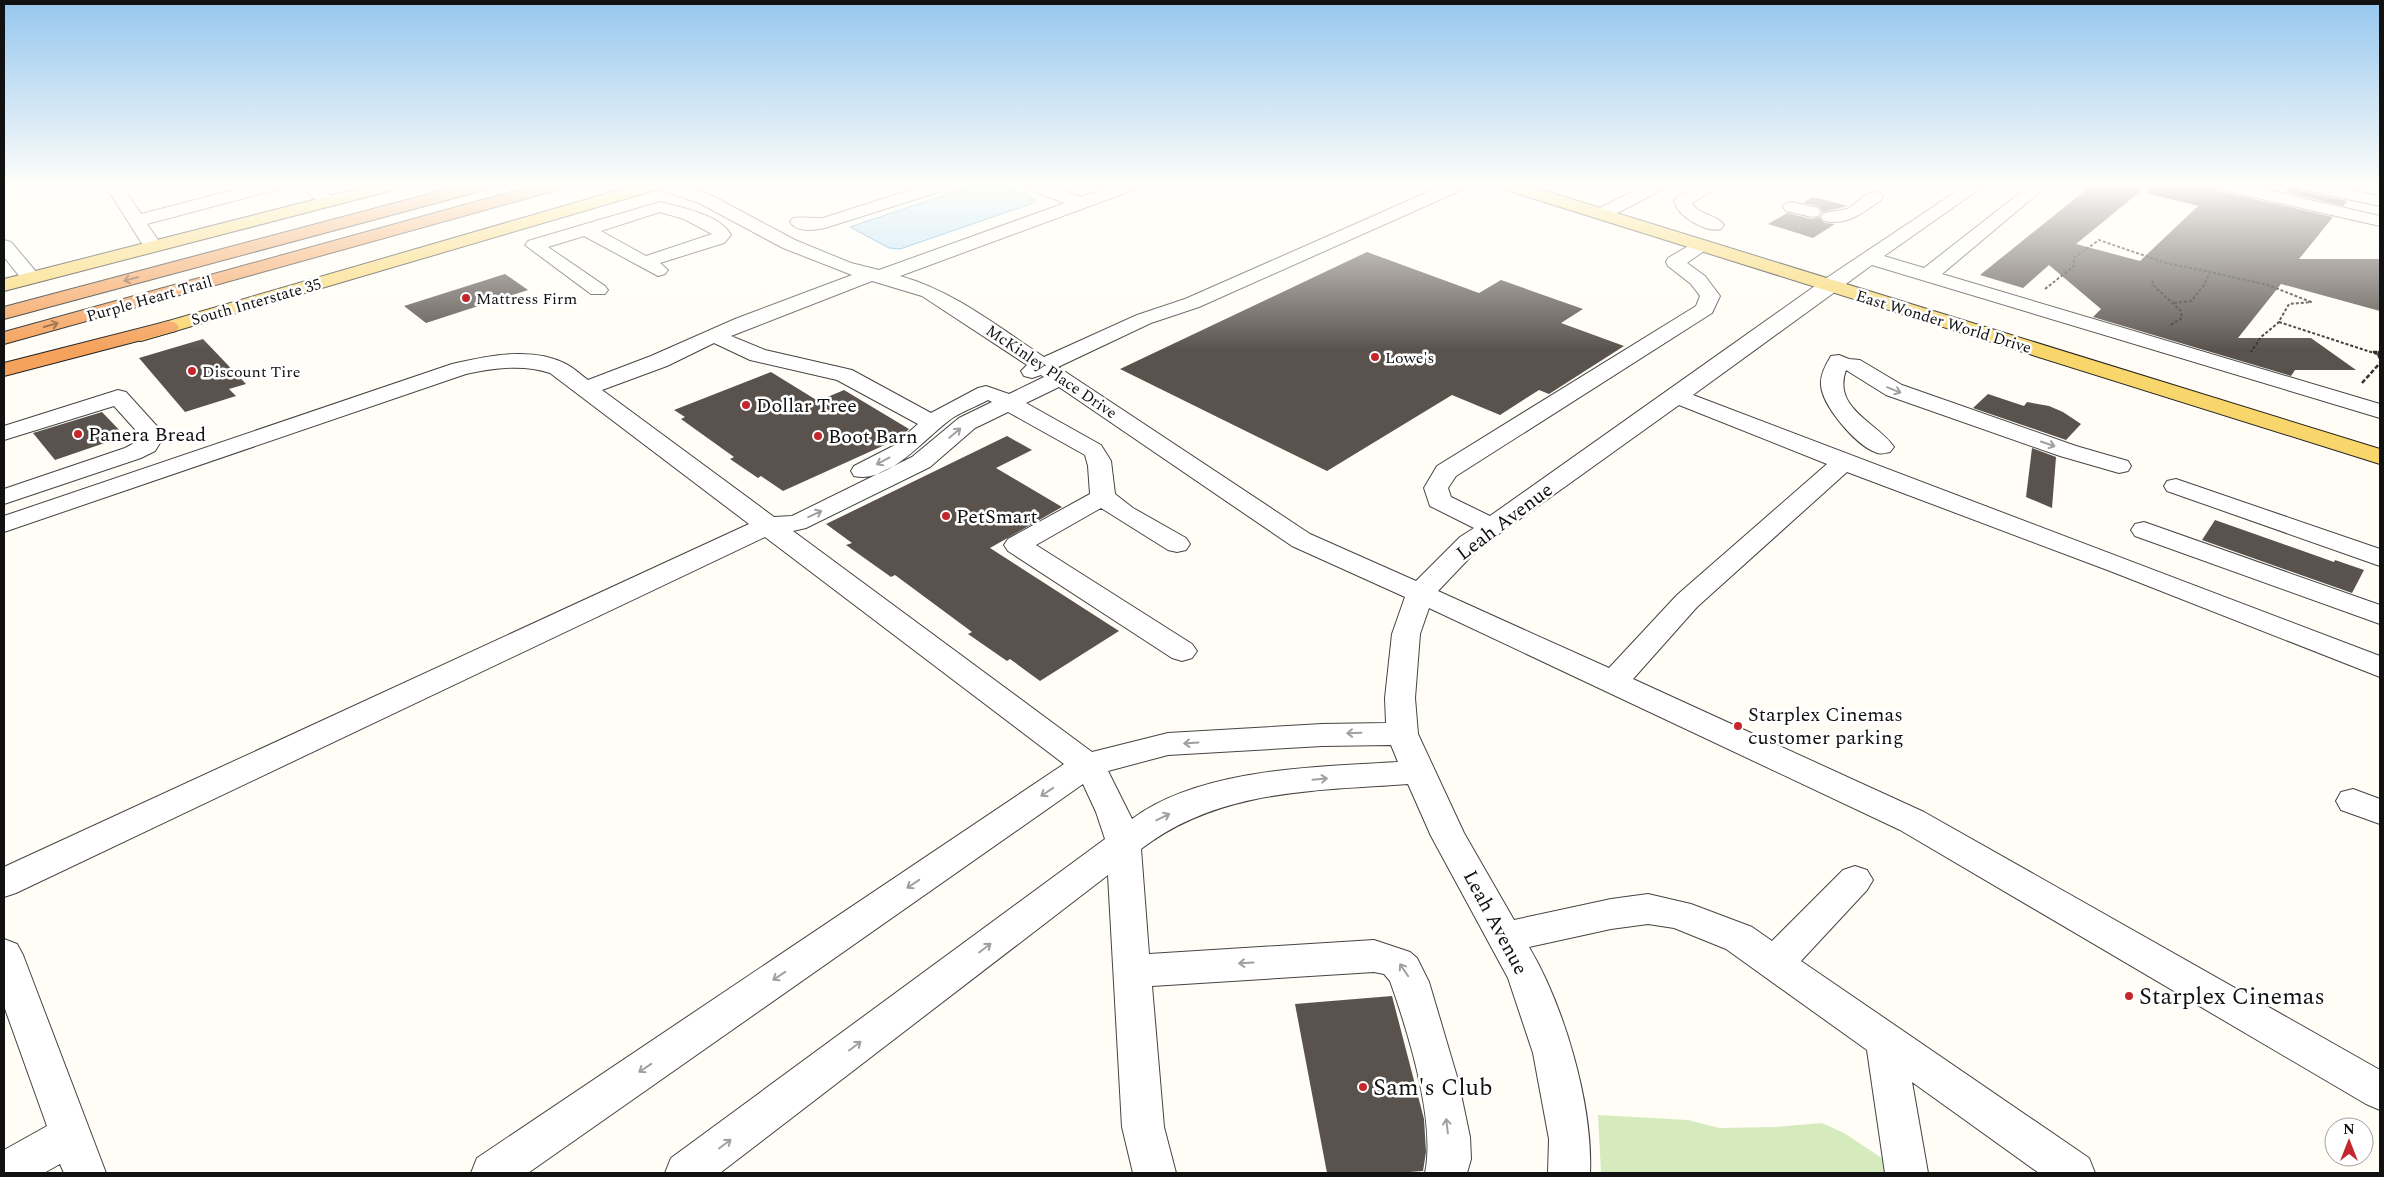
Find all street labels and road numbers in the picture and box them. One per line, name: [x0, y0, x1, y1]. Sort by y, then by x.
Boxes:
street label: Purple Heart Trail: [83, 270, 215, 328]
street label: South Interstate 35: [188, 272, 324, 332]
street label: East Wonder World Drive: [1853, 284, 2034, 360]
street label: McKinley Place Drive: [981, 319, 1122, 425]
street label: Leah Avenue: [1450, 475, 1559, 568]
street label: Leah Avenue: [1455, 865, 1535, 980]

